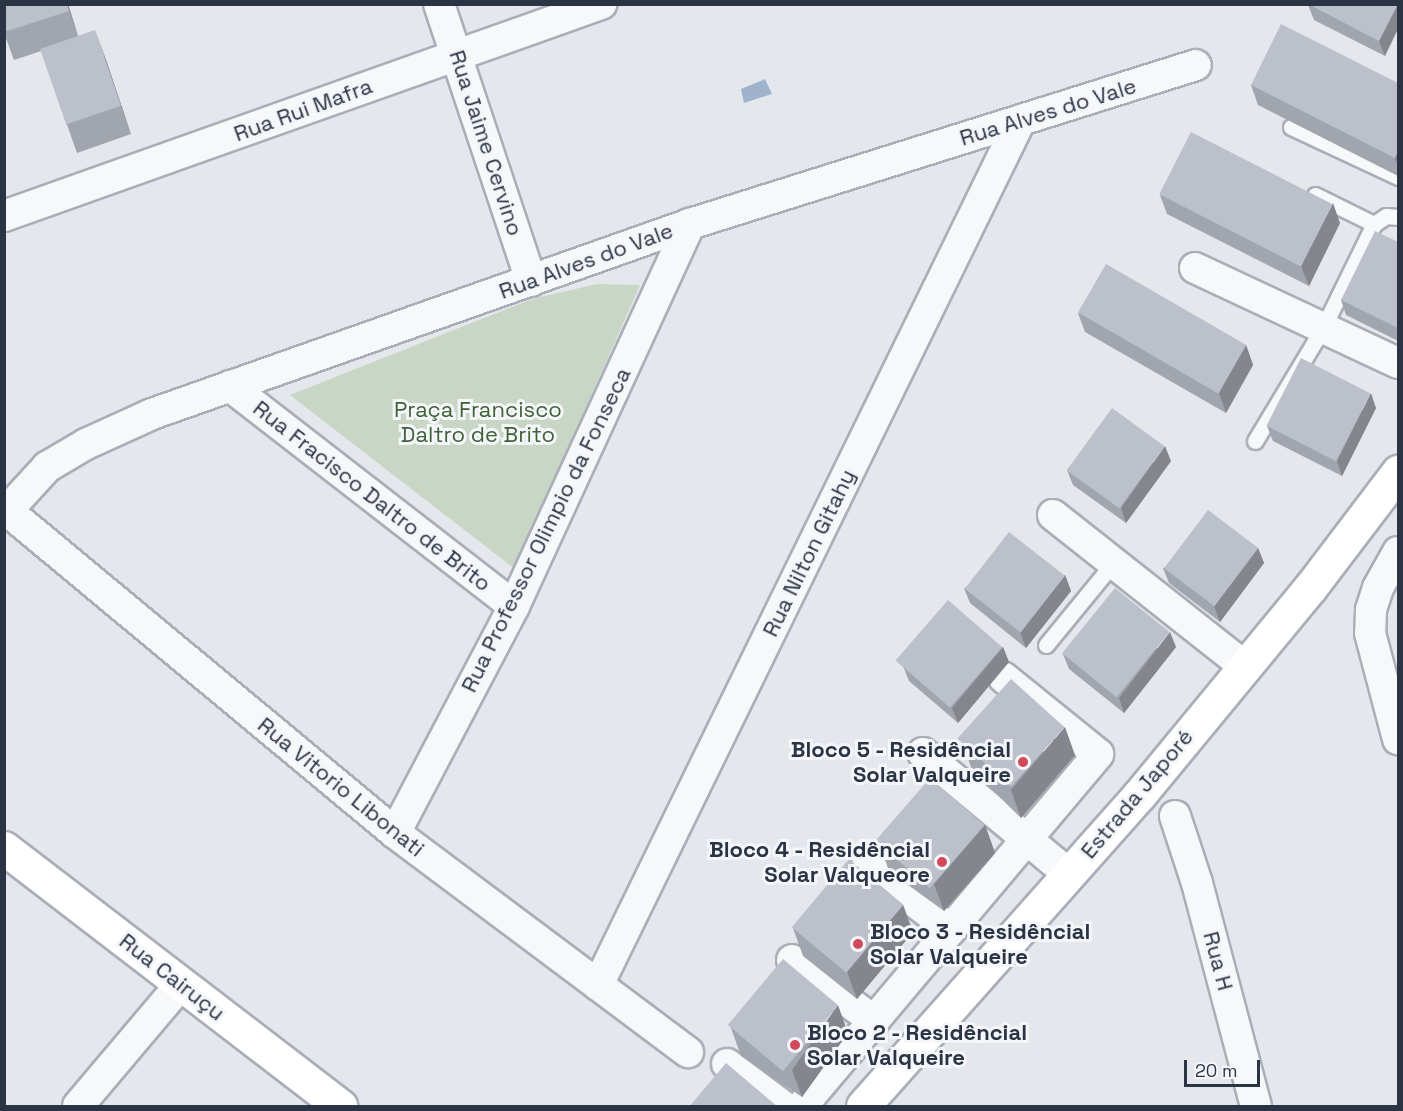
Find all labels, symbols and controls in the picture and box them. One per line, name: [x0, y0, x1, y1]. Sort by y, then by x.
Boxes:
street label: Rua Jaime Cervino: [444, 47, 528, 239]
street label: Rua Alves do Vale: [956, 72, 1140, 152]
street label: Rua Rui Mafra: [230, 73, 376, 147]
street label: Rua Alves do Vale: [495, 217, 677, 305]
street label: Rua Professor Olimpio da Fonseca: [456, 363, 636, 697]
street label: Rua Fracisco Daltro de Brito: [248, 395, 496, 597]
park label: Praça Francisco Daltro de Brito: [394, 396, 562, 448]
street label: Rua Nilton Gitahy: [757, 465, 861, 641]
street label: Rua Vitorio Libonati: [252, 712, 430, 862]
street label: Estrada Japoré: [1075, 724, 1199, 864]
place label: Bloco 5 - Residêncial Solar Valqueire: [790, 736, 1011, 788]
marker: Bloco 5 - Residêncial Solar Valqueire: [1016, 755, 1030, 769]
place label: Bloco 4 - Residêncial Solar Valqueore: [708, 836, 930, 888]
marker: Bloco 4 - Residêncial Solar Valqueore: [935, 855, 949, 869]
place label: Bloco 3 - Residêncial Solar Valqueire: [870, 918, 1091, 969]
street label: Rua Cairuçu: [114, 928, 230, 1026]
street label: Rua H: [1197, 929, 1239, 993]
marker: Bloco 3 - Residêncial Solar Valqueire: [851, 937, 865, 951]
place label: Bloco 2 - Residêncial Solar Valqueire: [807, 1019, 1028, 1070]
marker: Bloco 2 - Residêncial Solar Valqueire: [788, 1038, 802, 1052]
scale bar: [1187, 1048, 1264, 1086]
text: 20 m: [1195, 1059, 1238, 1082]

